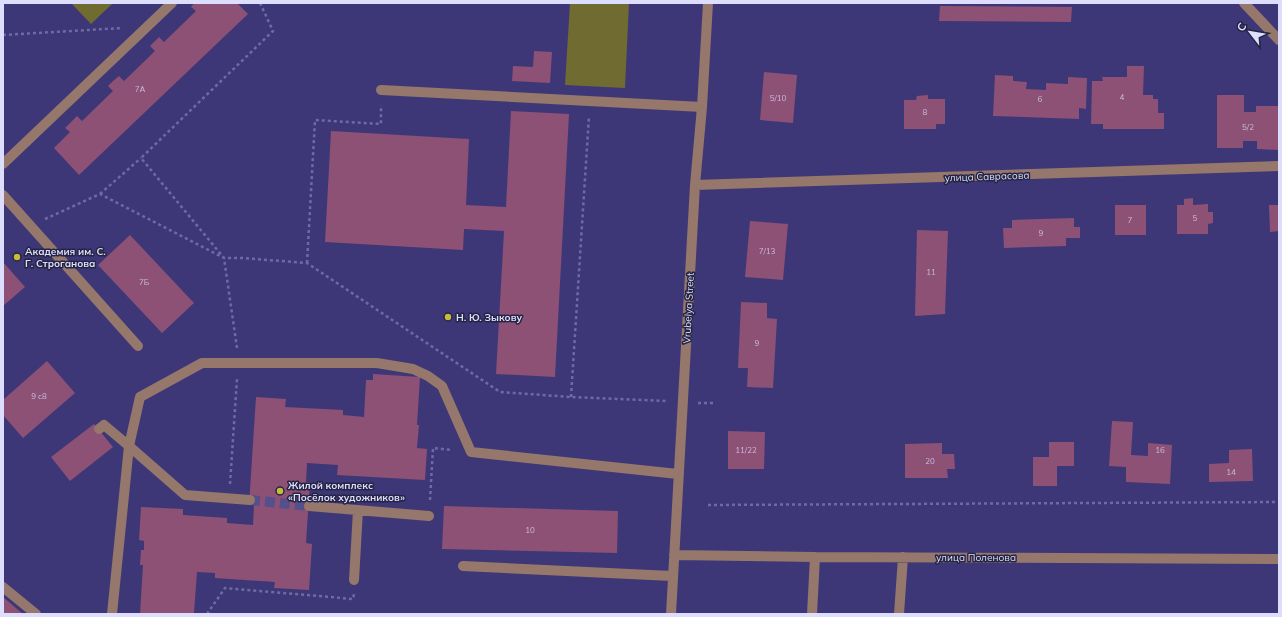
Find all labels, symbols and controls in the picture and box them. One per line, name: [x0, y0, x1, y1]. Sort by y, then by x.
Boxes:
north arrow: [1230, 12, 1270, 52]
text: С: [1233, 20, 1250, 34]
house number: 7А: [135, 84, 145, 94]
house number: 4: [1120, 92, 1125, 102]
house number: 5/10: [770, 93, 787, 103]
house number: 6: [1038, 94, 1043, 104]
house number: 8: [923, 107, 928, 117]
house number: 5/2: [1242, 122, 1254, 132]
street label: улица Саврасова: [944, 169, 1030, 184]
house number: 5: [1193, 213, 1198, 223]
house number: 7: [1128, 215, 1133, 225]
house number: 9: [1039, 228, 1044, 238]
place label: Академия им. С. Г. Строганова: [25, 245, 106, 270]
house number: 7/13: [759, 246, 776, 256]
marker: Академия им. С. Г. Строганова: [12, 252, 22, 262]
house number: 11: [926, 267, 936, 277]
street label: Vrubelya Street: [680, 272, 697, 344]
house number: 7Б: [139, 277, 150, 287]
place label: Н. Ю. Зыкову: [456, 311, 522, 324]
marker: Н. Ю. Зыкову: [443, 312, 453, 322]
house number: 9: [755, 338, 760, 348]
house number: 9 с8: [31, 391, 47, 401]
house number: 11/22: [735, 445, 757, 455]
house number: 16: [1155, 445, 1165, 455]
house number: 20: [925, 456, 935, 466]
house number: 14: [1226, 467, 1236, 477]
place label: Жилой комплекс «Посёлок художников»: [288, 479, 405, 504]
marker: Жилой комплекс «Посёлок художников»: [275, 486, 285, 496]
house number: 10: [525, 525, 535, 535]
street label: улица Поленова: [936, 551, 1016, 564]

